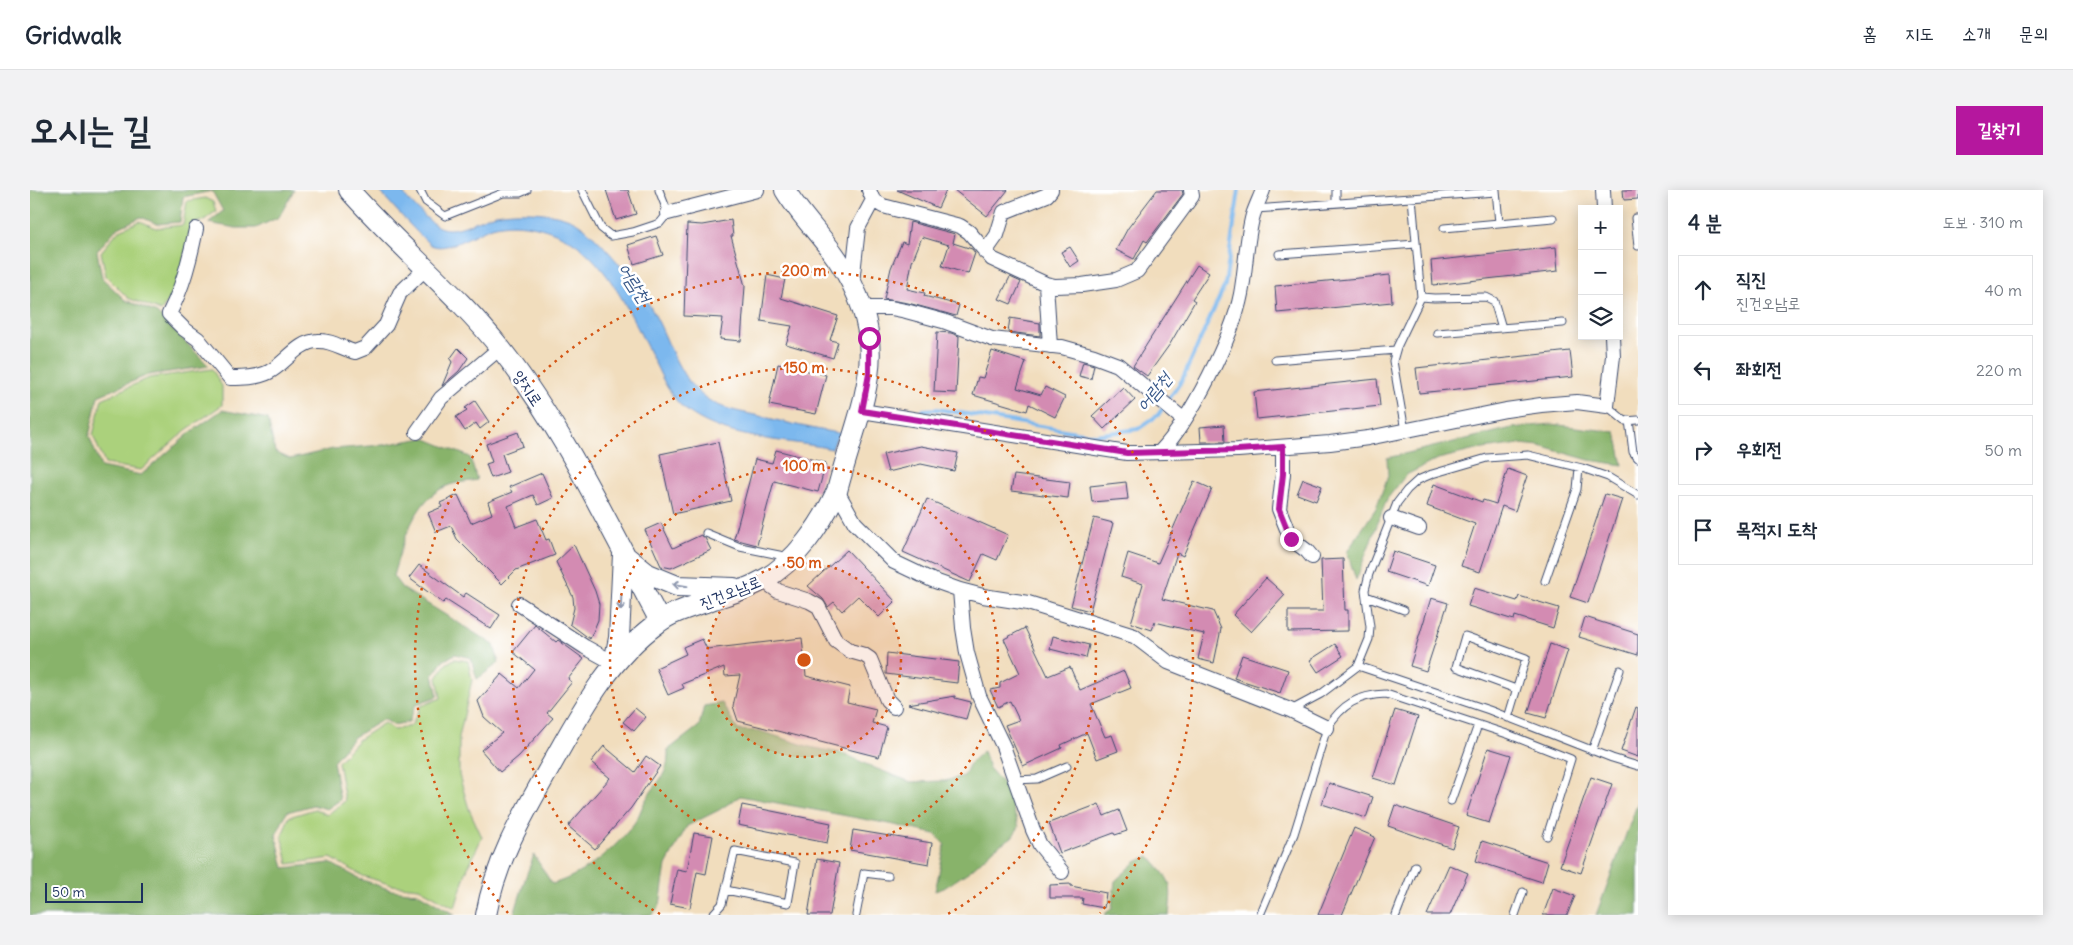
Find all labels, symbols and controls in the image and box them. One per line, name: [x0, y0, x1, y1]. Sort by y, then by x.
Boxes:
text: Gridwalk: [25, 20, 122, 50]
text: 홈: [1863, 22, 1877, 45]
text: 지도: [1905, 22, 1934, 45]
text: 소개: [1962, 22, 1991, 45]
text: 문의: [2019, 22, 2048, 45]
button: 길찾기: [1956, 106, 2043, 155]
text: 오시는 길: [30, 107, 151, 151]
map controls: [1578, 205, 1623, 340]
button: +: [1578, 205, 1623, 250]
text: 4 분: [1688, 209, 1722, 236]
text: 도보 · 310 m: [1942, 212, 2023, 232]
button: −: [1578, 250, 1623, 295]
water label: 어람천: [613, 258, 657, 308]
text: 200 m: [782, 261, 826, 280]
text: 직진: [1736, 267, 1767, 291]
icon: ahead: [1689, 276, 1717, 304]
text: 40 m: [1984, 280, 2022, 300]
text: 진건오남로: [1736, 293, 1800, 313]
button: layers: [1578, 295, 1623, 340]
route start: [858, 327, 881, 350]
icon: left: [1689, 356, 1717, 384]
text: 좌회전: [1736, 357, 1782, 381]
text: 150 m: [783, 358, 825, 377]
text: 220 m: [1976, 360, 2022, 380]
street label: 양지로: [509, 366, 547, 410]
water label: 어람천: [1131, 366, 1177, 416]
icon: right: [1689, 436, 1717, 464]
text: 우회전: [1736, 437, 1782, 461]
text: 50 m: [1984, 440, 2022, 460]
text: 100 m: [783, 456, 825, 475]
icon: arrive: [1689, 516, 1717, 544]
text: 목적지 도착: [1736, 517, 1817, 541]
route end: [1280, 528, 1303, 551]
text: 50 m: [786, 553, 822, 572]
street label: 진건오남로: [696, 571, 764, 613]
one-way arrow: [672, 580, 688, 590]
one-way arrow: [616, 594, 626, 610]
centre of rings: [795, 651, 813, 669]
scale bar: [45, 880, 142, 903]
text: 50 m: [52, 883, 85, 901]

